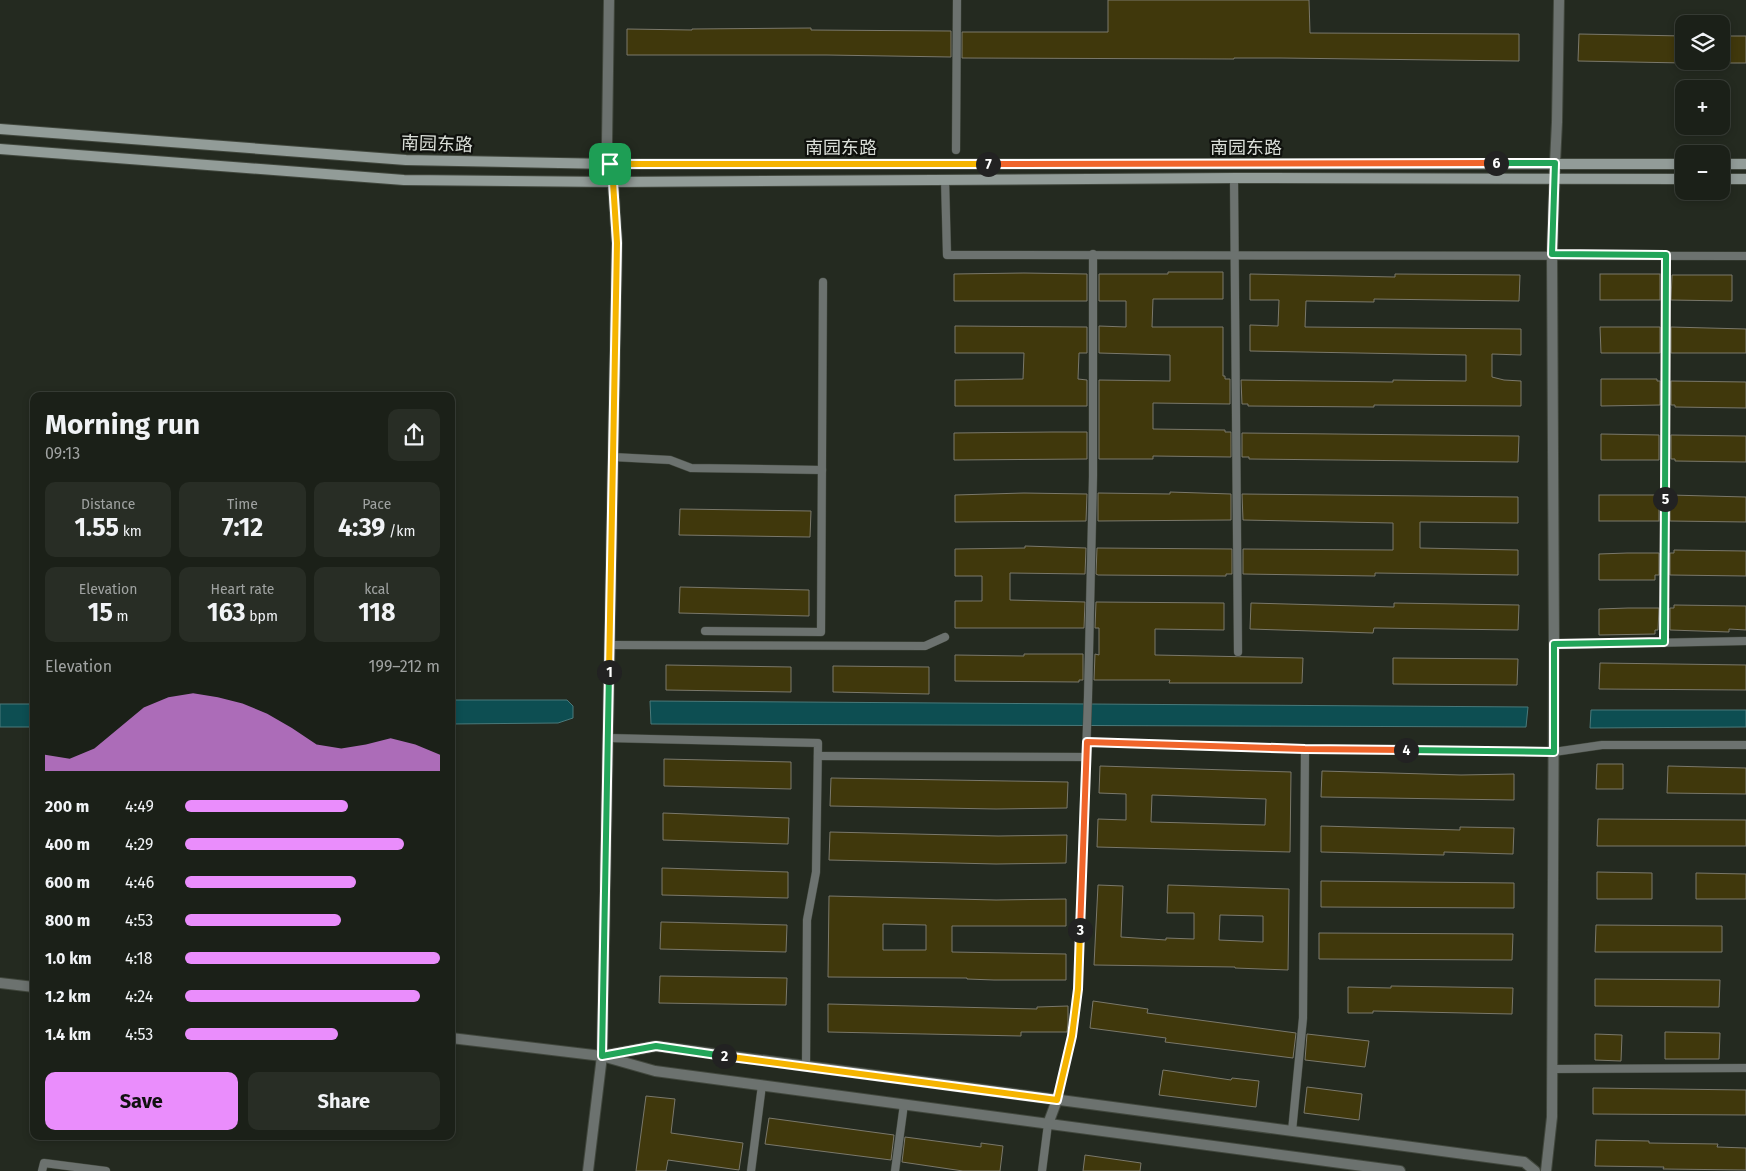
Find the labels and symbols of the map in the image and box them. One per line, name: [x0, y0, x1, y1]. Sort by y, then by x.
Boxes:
street label: 南园东路: [401, 132, 473, 156]
street label: 南园东路: [805, 137, 877, 159]
street label: 南园东路: [1210, 137, 1282, 159]
pin: [589, 143, 631, 185]
pin: 6: [1484, 150, 1508, 176]
pin: 7: [976, 152, 1000, 176]
pin: 5: [1652, 486, 1678, 512]
pin: 1: [596, 660, 622, 684]
pin: 4: [1394, 738, 1418, 762]
pin: 3: [1068, 918, 1092, 942]
pin: 2: [712, 1044, 736, 1068]

